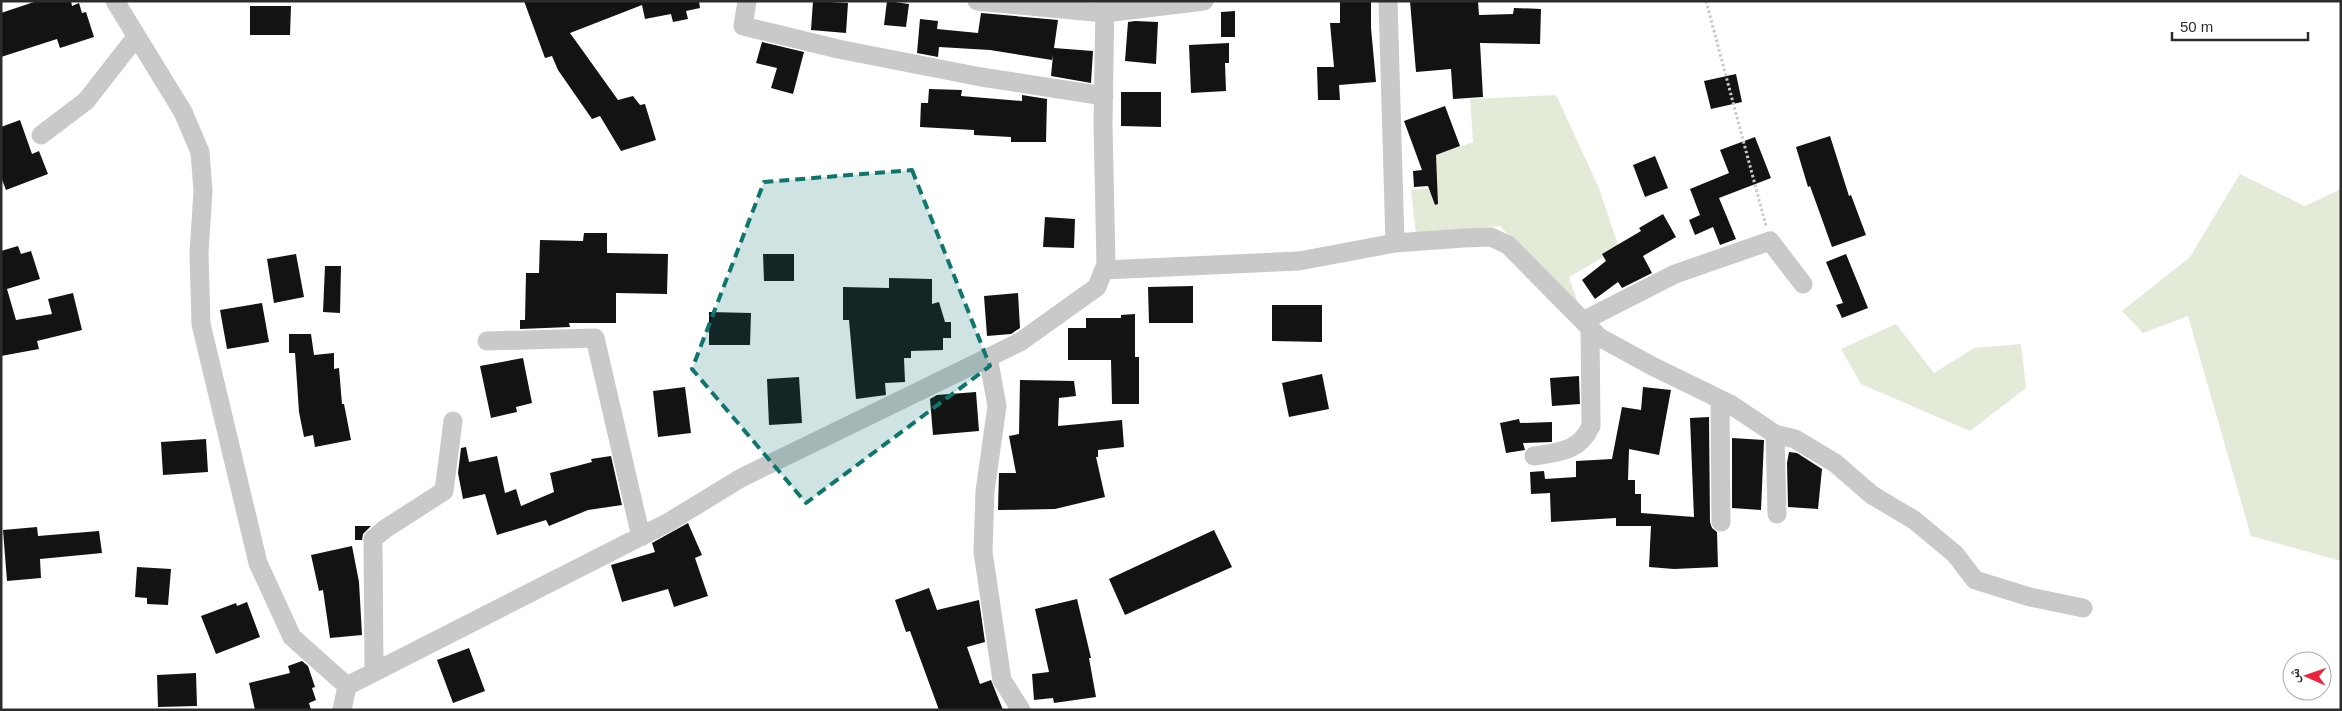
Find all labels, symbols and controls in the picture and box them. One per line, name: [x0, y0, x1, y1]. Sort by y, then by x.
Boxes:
scale bar: [2172, 10, 2308, 42]
text: 50 m: [2180, 18, 2213, 35]
north arrow: [2282, 651, 2332, 701]
text: ش: [2286, 668, 2303, 683]

